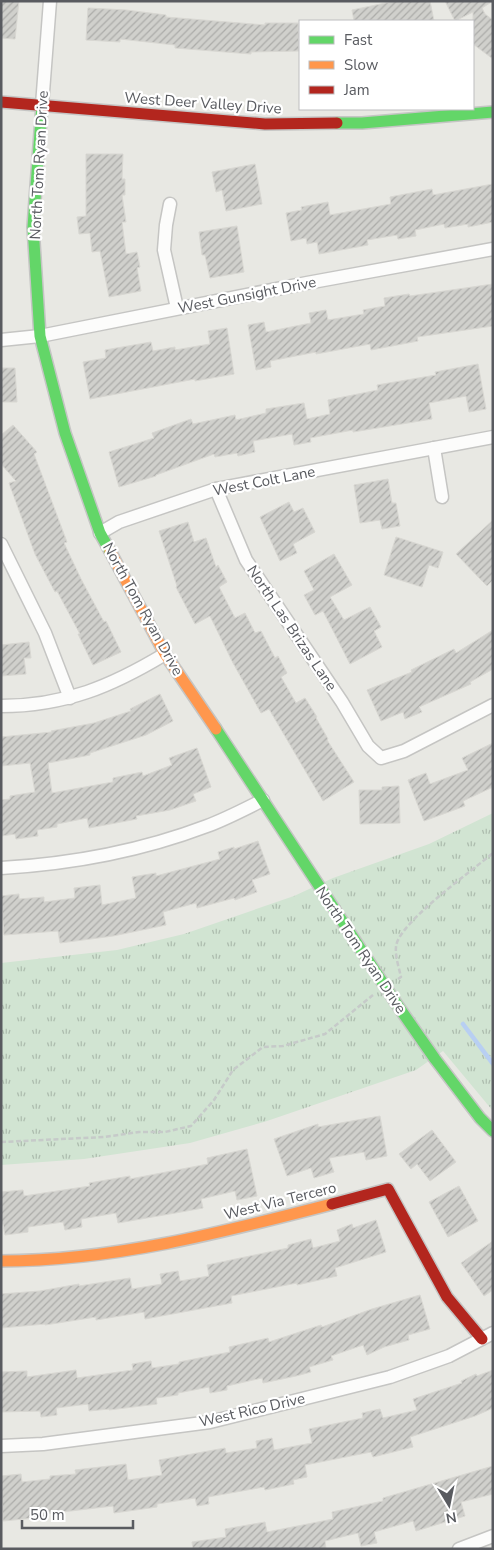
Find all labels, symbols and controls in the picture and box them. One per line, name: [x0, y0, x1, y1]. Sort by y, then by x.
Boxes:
legend: [299, 20, 474, 110]
text: Fast: [344, 30, 373, 50]
text: Slow: [344, 55, 379, 75]
text: Jam: [343, 80, 370, 100]
street label: West Deer Valley Drive: [124, 88, 282, 118]
street label: North Tom Ryan Drive: [25, 90, 53, 240]
street label: West Gunsight Drive: [176, 272, 318, 318]
street label: West Colt Lane: [211, 461, 317, 501]
street label: North Tom Ryan Drive: [98, 539, 188, 679]
street label: North Las Brizas Lane: [242, 561, 342, 695]
street label: North Tom Ryan Drive: [311, 883, 411, 1017]
street label: West Via Tercero: [222, 1177, 338, 1225]
street label: West Rico Drive: [197, 1388, 307, 1432]
north arrow: [424, 1480, 474, 1530]
scale bar: [22, 1498, 134, 1530]
text: 50 m: [30, 1505, 65, 1525]
text: N: [444, 1507, 458, 1528]

